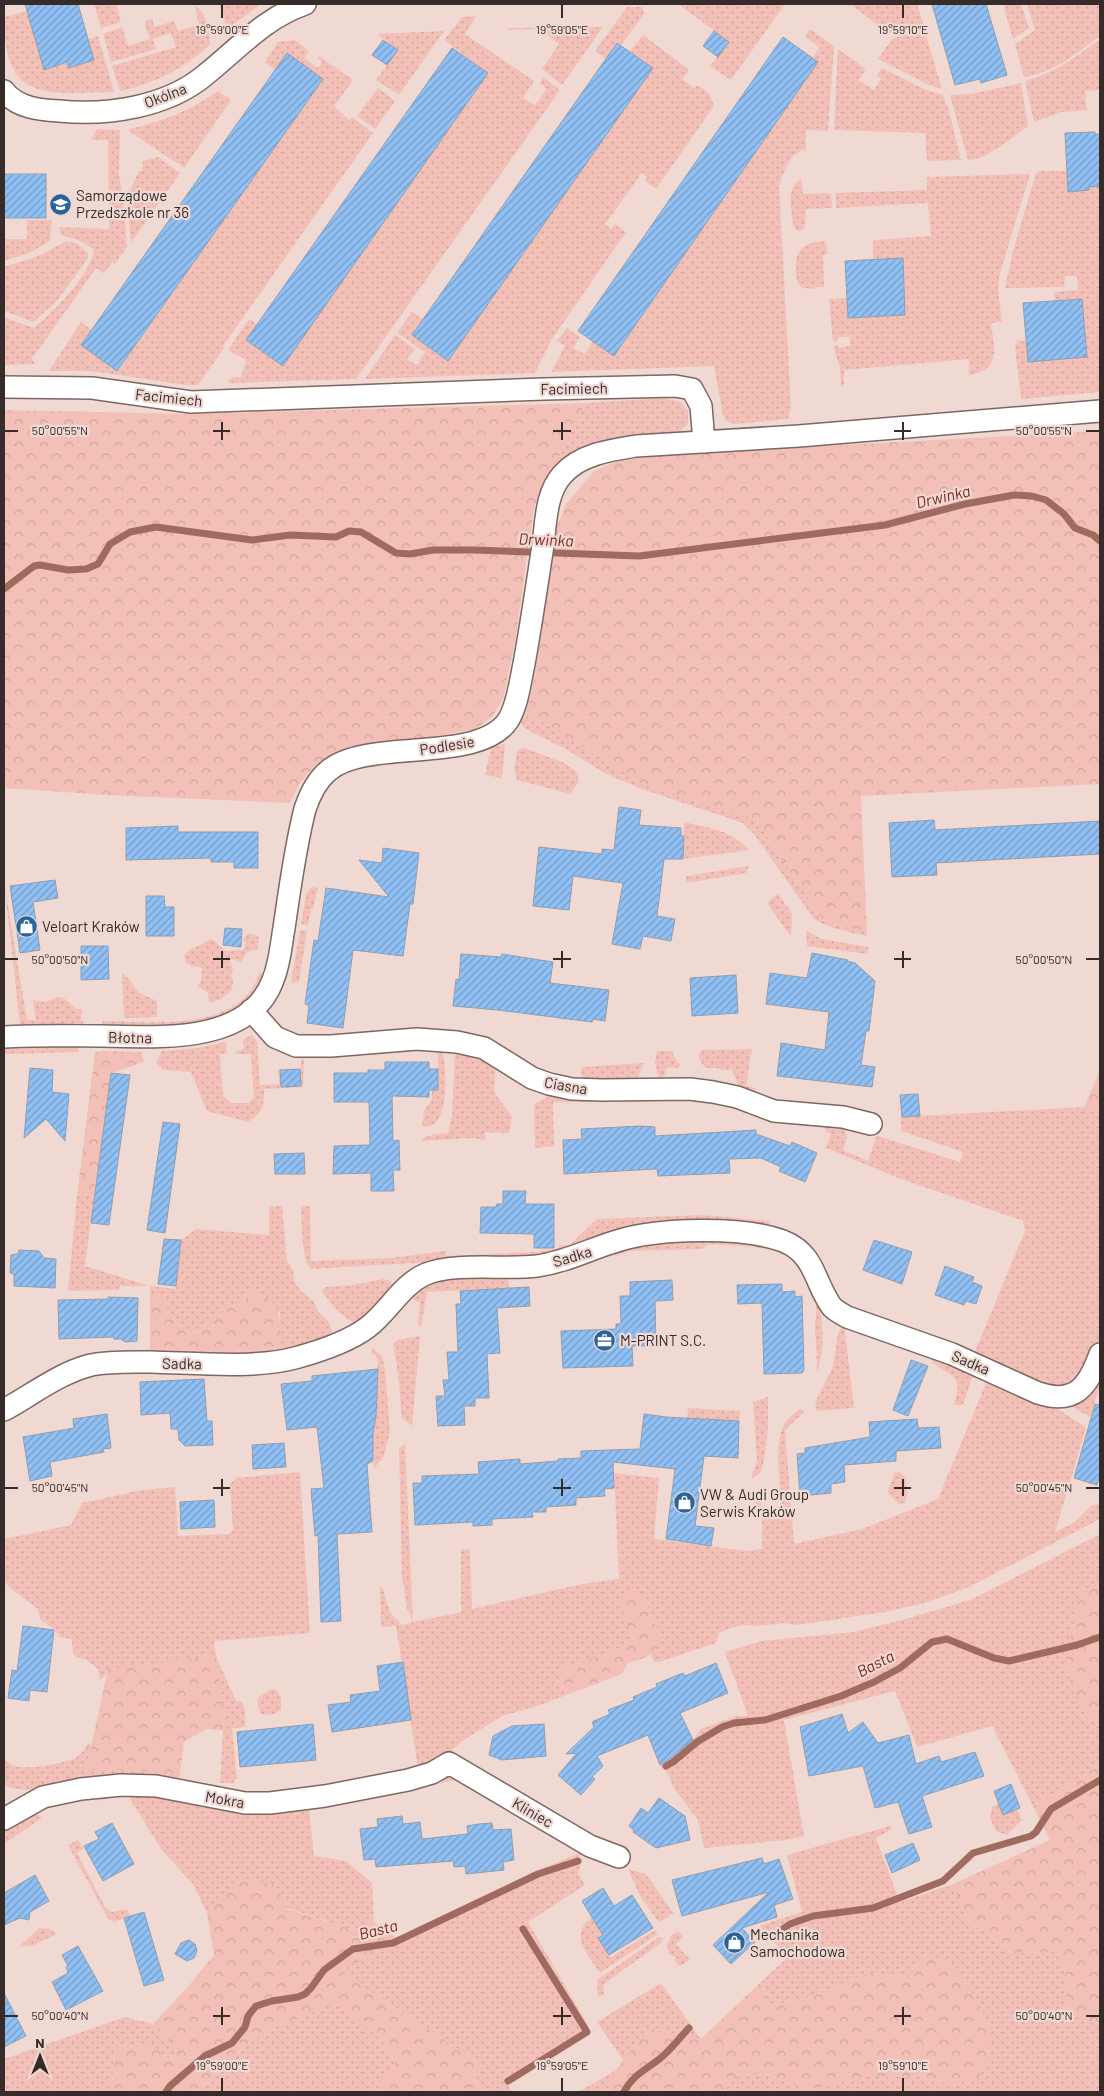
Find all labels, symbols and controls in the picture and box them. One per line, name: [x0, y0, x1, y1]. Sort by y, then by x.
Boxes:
text: 19°59'00"E: [195, 22, 249, 36]
text: 19°59'05"E: [536, 22, 588, 36]
text: 19°59'10"E: [878, 22, 928, 36]
street label: Okólna: [141, 79, 189, 111]
place label: Samorządowe Przedszkole nr 36: [76, 186, 189, 221]
school or university icon: Samorządowe Przedszkole nr 36: [48, 192, 72, 216]
street label: Facimiech: [540, 378, 608, 398]
street label: Facimiech: [135, 385, 203, 409]
text: 50°00'55"N: [32, 423, 88, 437]
text: 50°00'55"N: [1016, 423, 1072, 437]
water label: Drwinka: [914, 481, 972, 511]
water label: Drwinka: [518, 529, 574, 549]
street label: Podlesie: [418, 732, 476, 758]
shop icon: Veloart Kraków: [14, 914, 38, 938]
place label: Veloart Kraków: [42, 917, 140, 935]
text: 50°00'50"N: [32, 952, 88, 966]
text: 50°00'50"N: [1016, 952, 1072, 966]
street label: Błotna: [108, 1028, 152, 1046]
street label: Ciasna: [543, 1072, 589, 1098]
street label: Sadka: [550, 1242, 594, 1270]
office icon: M-PRINT S.C.: [592, 1328, 616, 1352]
place label: M-PRINT S.C.: [620, 1331, 706, 1349]
street label: Sadka: [949, 1346, 993, 1378]
street label: Sadka: [162, 1354, 202, 1372]
text: 50°00'45"N: [32, 1480, 88, 1494]
text: 50°00'45"N: [1016, 1480, 1072, 1494]
place label: VW & Audi Group Serwis Kraków: [700, 1485, 809, 1520]
shop icon: VW & Audi Group Serwis Kraków: [672, 1491, 696, 1515]
water label: Basta: [853, 1646, 897, 1680]
street label: Mokra: [204, 1787, 246, 1811]
street label: Kliniec: [509, 1793, 557, 1831]
water label: Basta: [357, 1915, 399, 1943]
place label: Mechanika Samochodowa: [750, 1925, 845, 1960]
shop icon: Mechanika Samochodowa: [722, 1931, 746, 1955]
text: 50°00'40"N: [31, 2008, 89, 2022]
text: 50°00'40"N: [1015, 2008, 1073, 2022]
north arrow: [15, 2031, 65, 2081]
text: N: [35, 2034, 45, 2051]
text: 19°59'00"E: [195, 2058, 249, 2072]
text: 19°59'05"E: [536, 2058, 588, 2072]
text: 19°59'10"E: [878, 2058, 928, 2072]

